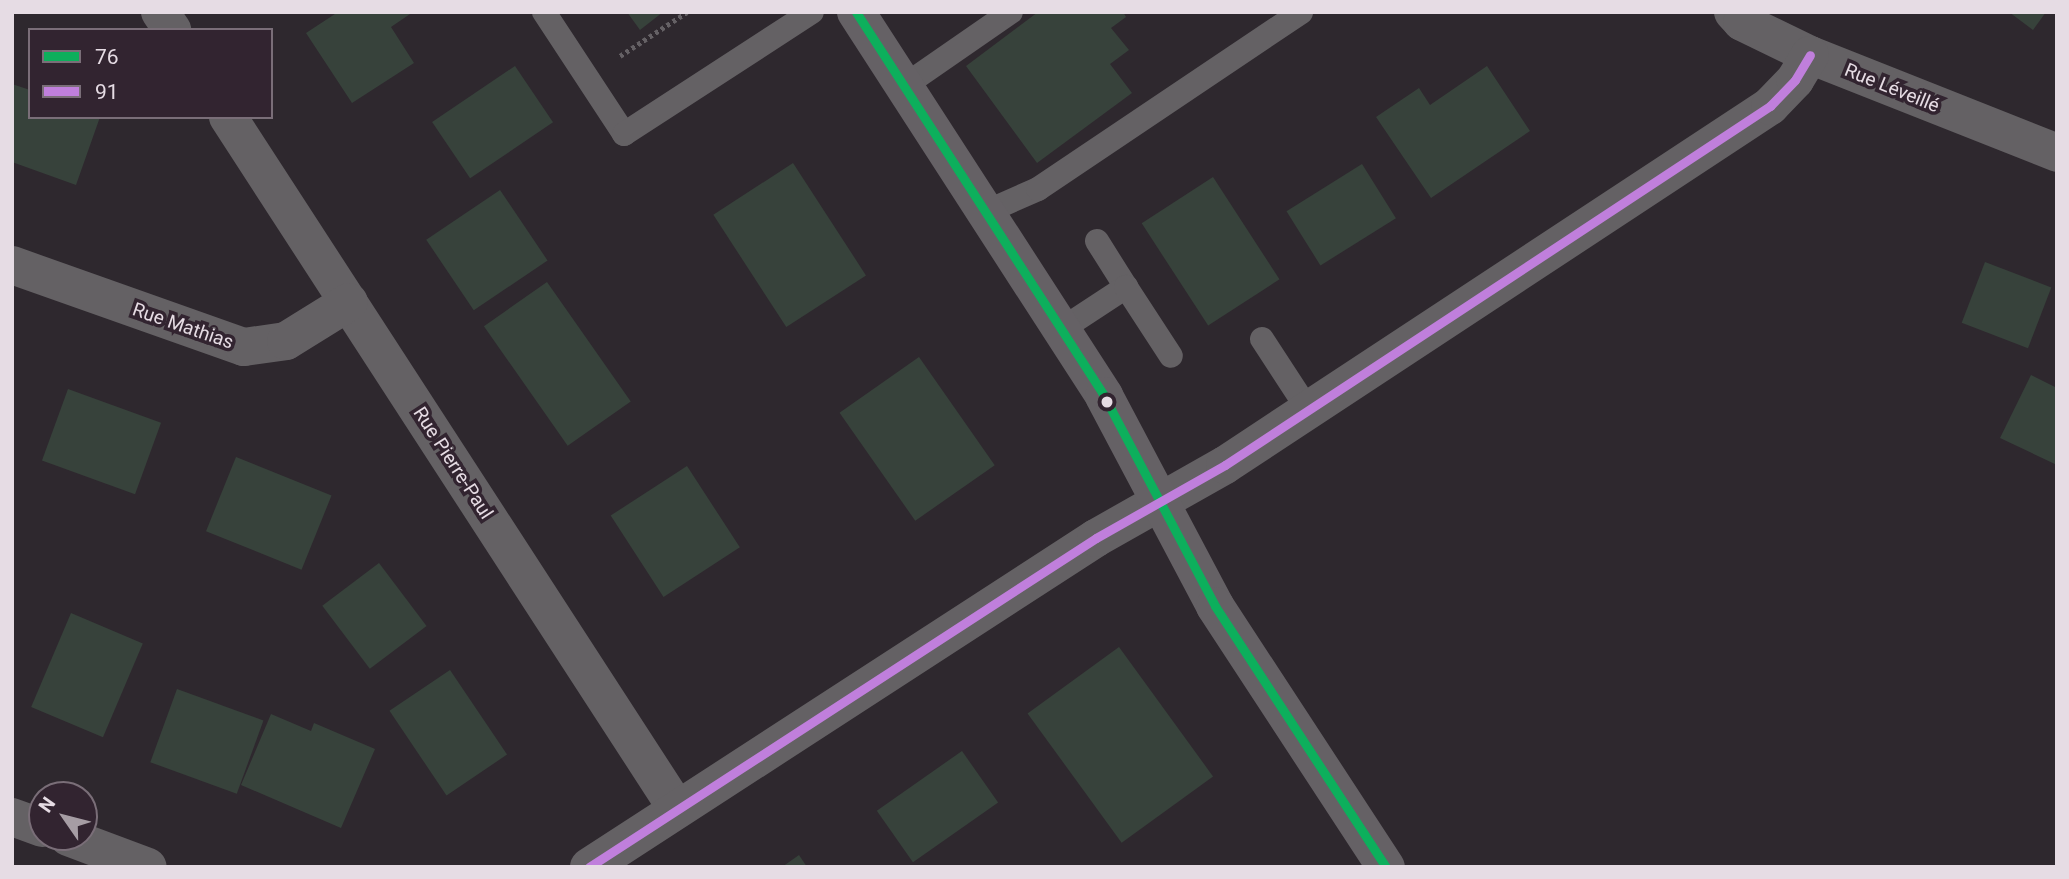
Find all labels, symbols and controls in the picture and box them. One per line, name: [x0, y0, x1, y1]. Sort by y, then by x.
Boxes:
legend: [28, 28, 273, 119]
text: 76: [95, 45, 119, 69]
street label: Rue Léveillé: [1841, 59, 1943, 117]
text: 91: [95, 80, 119, 104]
street label: Rue Mathias: [129, 298, 237, 354]
unlabelled marker: [1100, 395, 1114, 409]
street label: Rue Pierre-Paul: [408, 403, 498, 523]
north arrow: [28, 781, 98, 851]
text: N: [34, 793, 60, 817]

